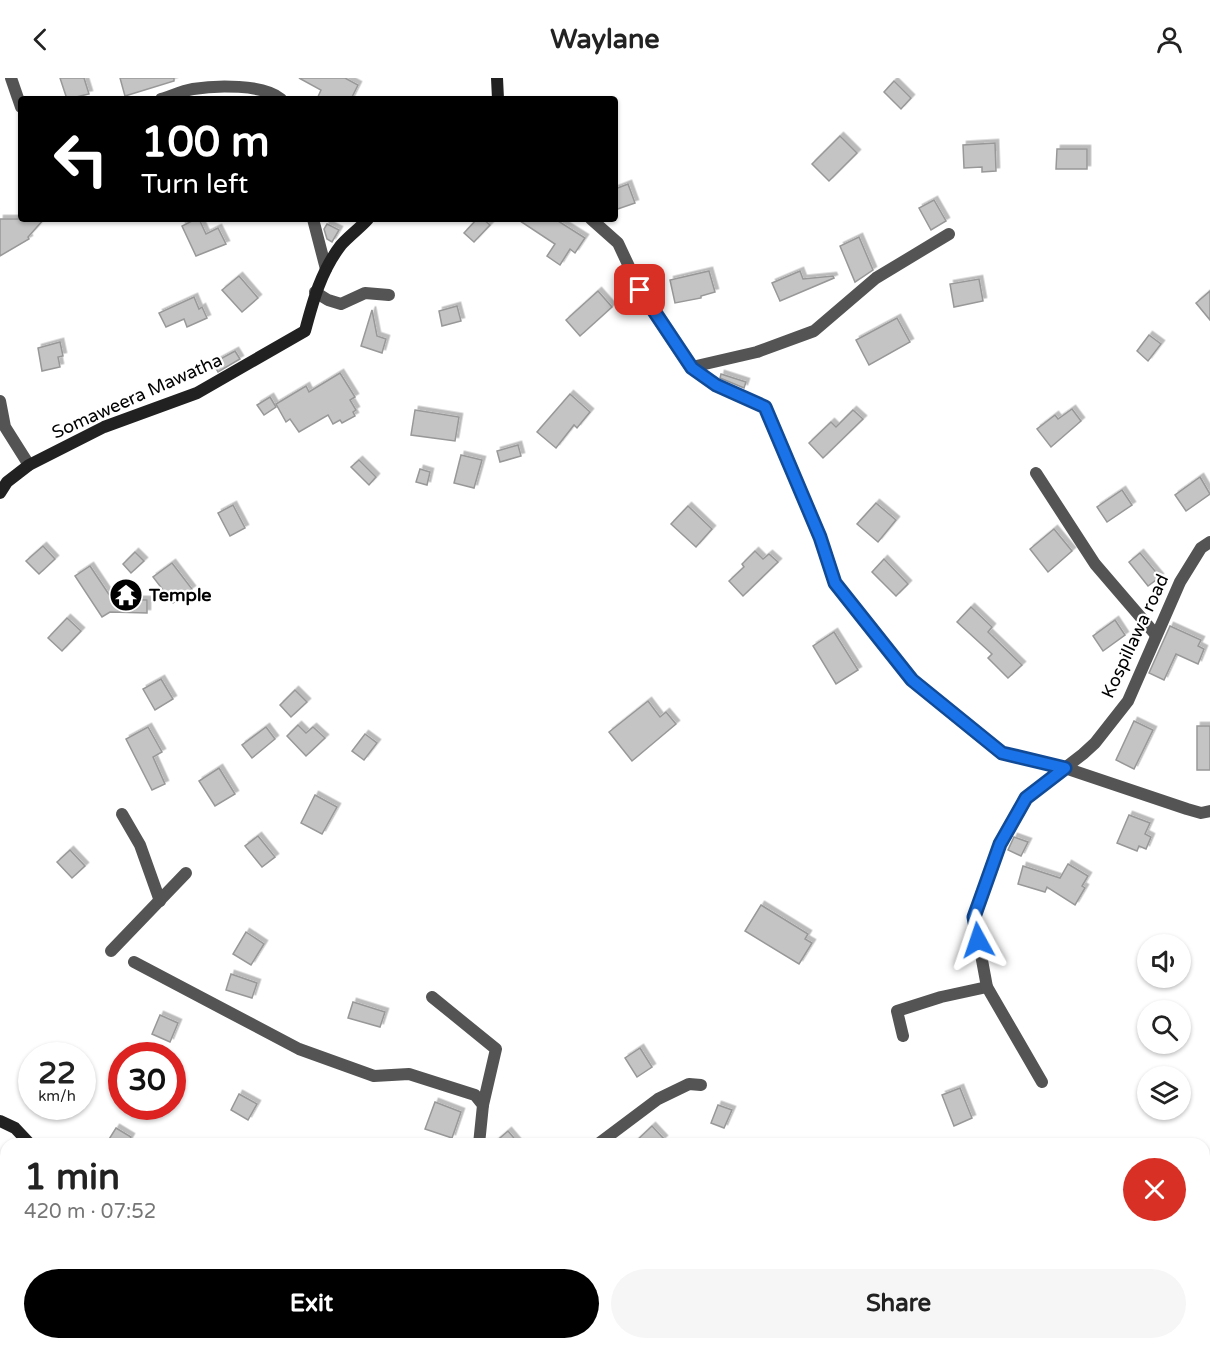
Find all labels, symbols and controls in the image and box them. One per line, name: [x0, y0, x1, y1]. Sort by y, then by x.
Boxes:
icon: back: [24, 23, 57, 56]
text: Waylane: [550, 23, 660, 56]
icon: person: [1153, 23, 1186, 56]
text: 100 m: [141, 117, 270, 168]
icon: left: [42, 120, 120, 198]
text: Turn left: [141, 168, 248, 201]
pin: [614, 264, 665, 315]
icon: arrive: [623, 273, 656, 306]
street label: Somaweera Mawatha: [48, 349, 226, 443]
street label: Kospillawa road: [1097, 570, 1173, 702]
temple icon: Temple: [108, 577, 144, 613]
place label: Temple: [148, 584, 212, 606]
position arrow: [946, 908, 1010, 972]
map controls: [1137, 934, 1191, 1120]
button: sound: [1137, 934, 1191, 988]
button: search: [1137, 1000, 1191, 1054]
speed limit sign: 30: [108, 1042, 186, 1120]
text: 22: [38, 1055, 76, 1092]
button: layers: [1137, 1066, 1191, 1120]
text: km/h: [38, 1087, 76, 1105]
text: 1 min: [24, 1156, 120, 1199]
button: close: [1123, 1158, 1186, 1221]
text: 420 m · 07:52: [24, 1200, 156, 1224]
button: Exit: [24, 1269, 599, 1338]
button: Share: [611, 1269, 1186, 1338]

